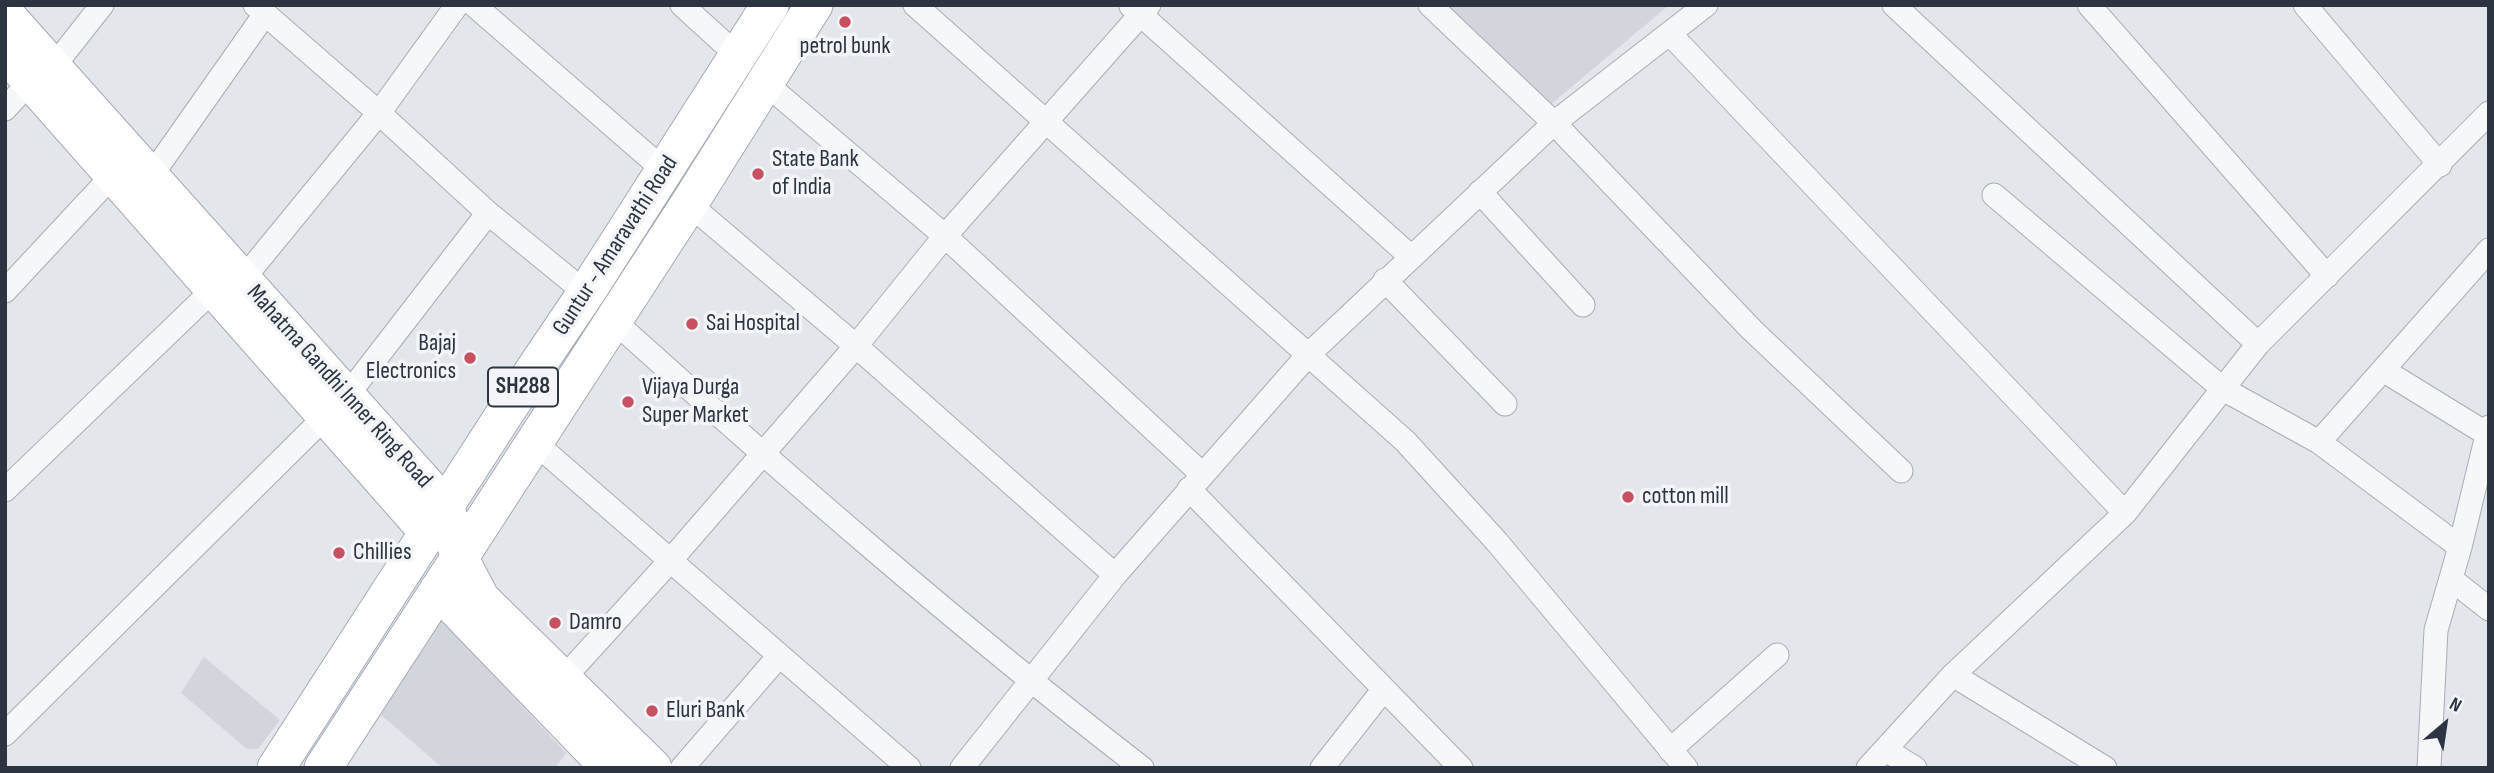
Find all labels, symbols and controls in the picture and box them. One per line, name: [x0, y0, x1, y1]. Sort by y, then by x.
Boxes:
marker: petrol bunk: [837, 14, 853, 30]
place label: petrol bunk: [799, 33, 891, 61]
place label: State Bank of India: [772, 146, 859, 202]
street label: Guntur - Amaravathi Road: [547, 151, 685, 341]
marker: State Bank of India: [750, 166, 766, 182]
street label: Mahatma Gandhi Inner Ring Road: [240, 279, 438, 495]
place label: Sai Hospital: [706, 310, 800, 338]
marker: Sai Hospital: [684, 316, 700, 332]
place label: Bajaj Electronics: [366, 330, 456, 386]
marker: Bajaj Electronics: [462, 350, 478, 366]
road number: SH288: [488, 368, 558, 406]
place label: Vijaya Durga Super Market: [642, 374, 749, 430]
marker: Vijaya Durga Super Market: [620, 394, 636, 410]
place label: cotton mill: [1642, 483, 1729, 511]
marker: cotton mill: [1620, 489, 1636, 505]
place label: Chillies: [353, 539, 412, 567]
marker: Chillies: [331, 545, 347, 561]
place label: Damro: [569, 609, 622, 637]
marker: Damro: [547, 615, 563, 631]
north arrow: [2410, 689, 2480, 759]
text: N: [2445, 693, 2465, 718]
place label: Eluri Bank: [666, 697, 745, 725]
marker: Eluri Bank: [644, 703, 660, 719]

